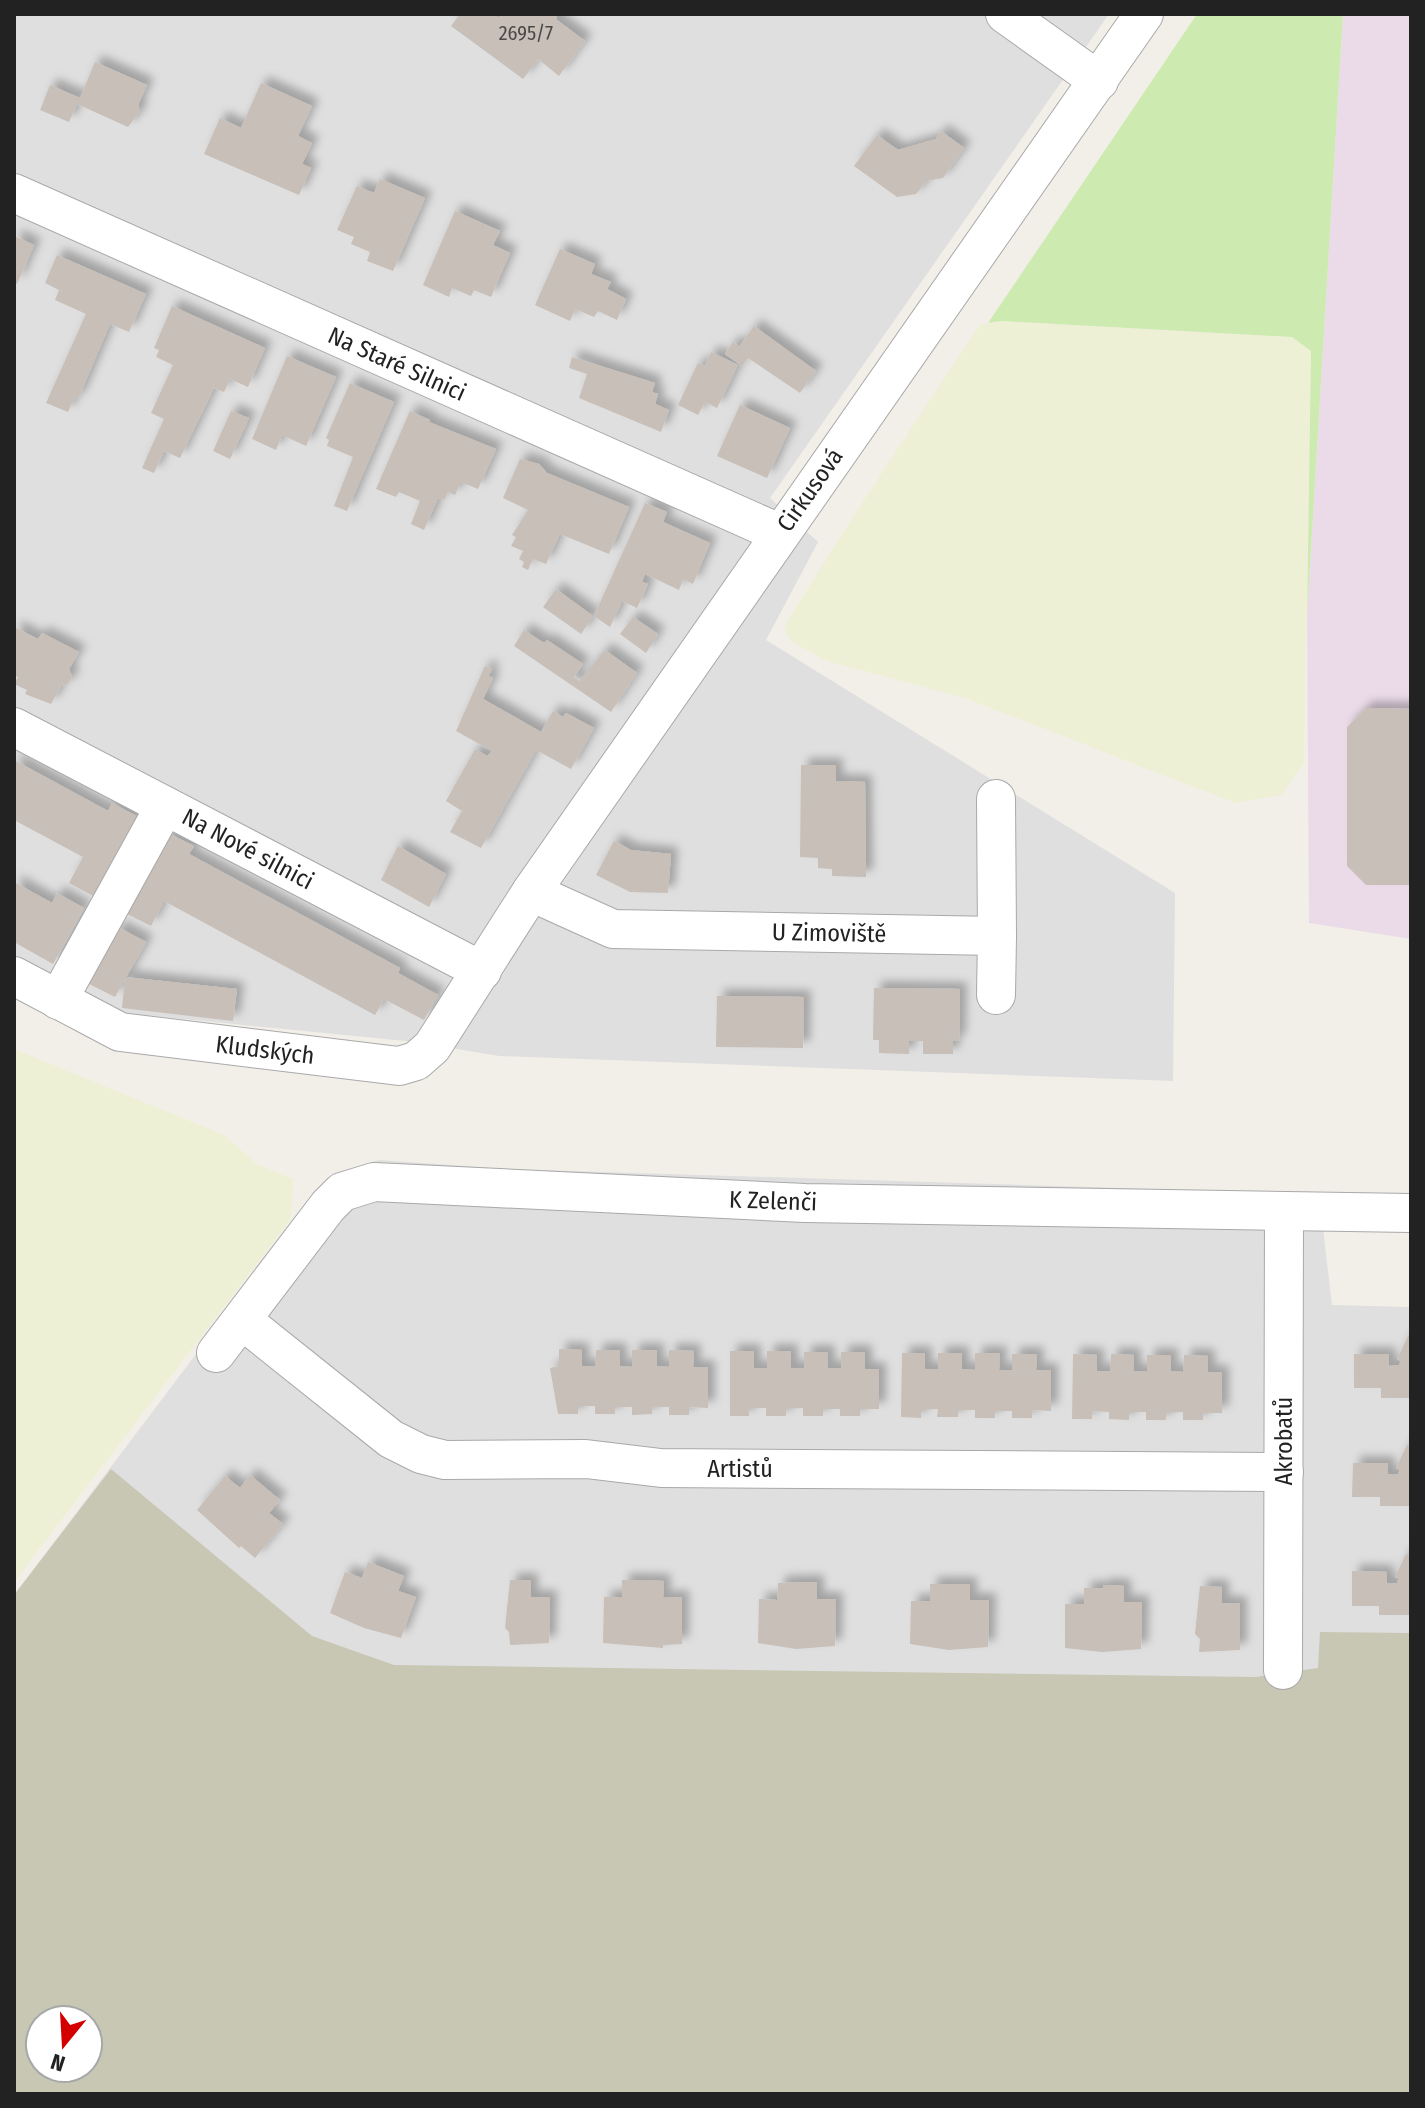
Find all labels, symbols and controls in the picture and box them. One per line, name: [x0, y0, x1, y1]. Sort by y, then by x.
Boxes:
house number: 2695/7: [499, 21, 553, 45]
street label: Na Staré Silnici: [324, 321, 470, 407]
street label: Cirkusová: [771, 443, 849, 537]
street label: Na Nové silnici: [178, 803, 318, 895]
street label: U Zimoviště: [772, 918, 886, 948]
street label: Kludských: [214, 1030, 316, 1070]
street label: K Zelenči: [729, 1185, 817, 1217]
street label: Akrobatů: [1270, 1397, 1298, 1485]
street label: Artistů: [707, 1455, 773, 1483]
north arrow: [24, 2004, 104, 2084]
text: N: [48, 2048, 68, 2077]

